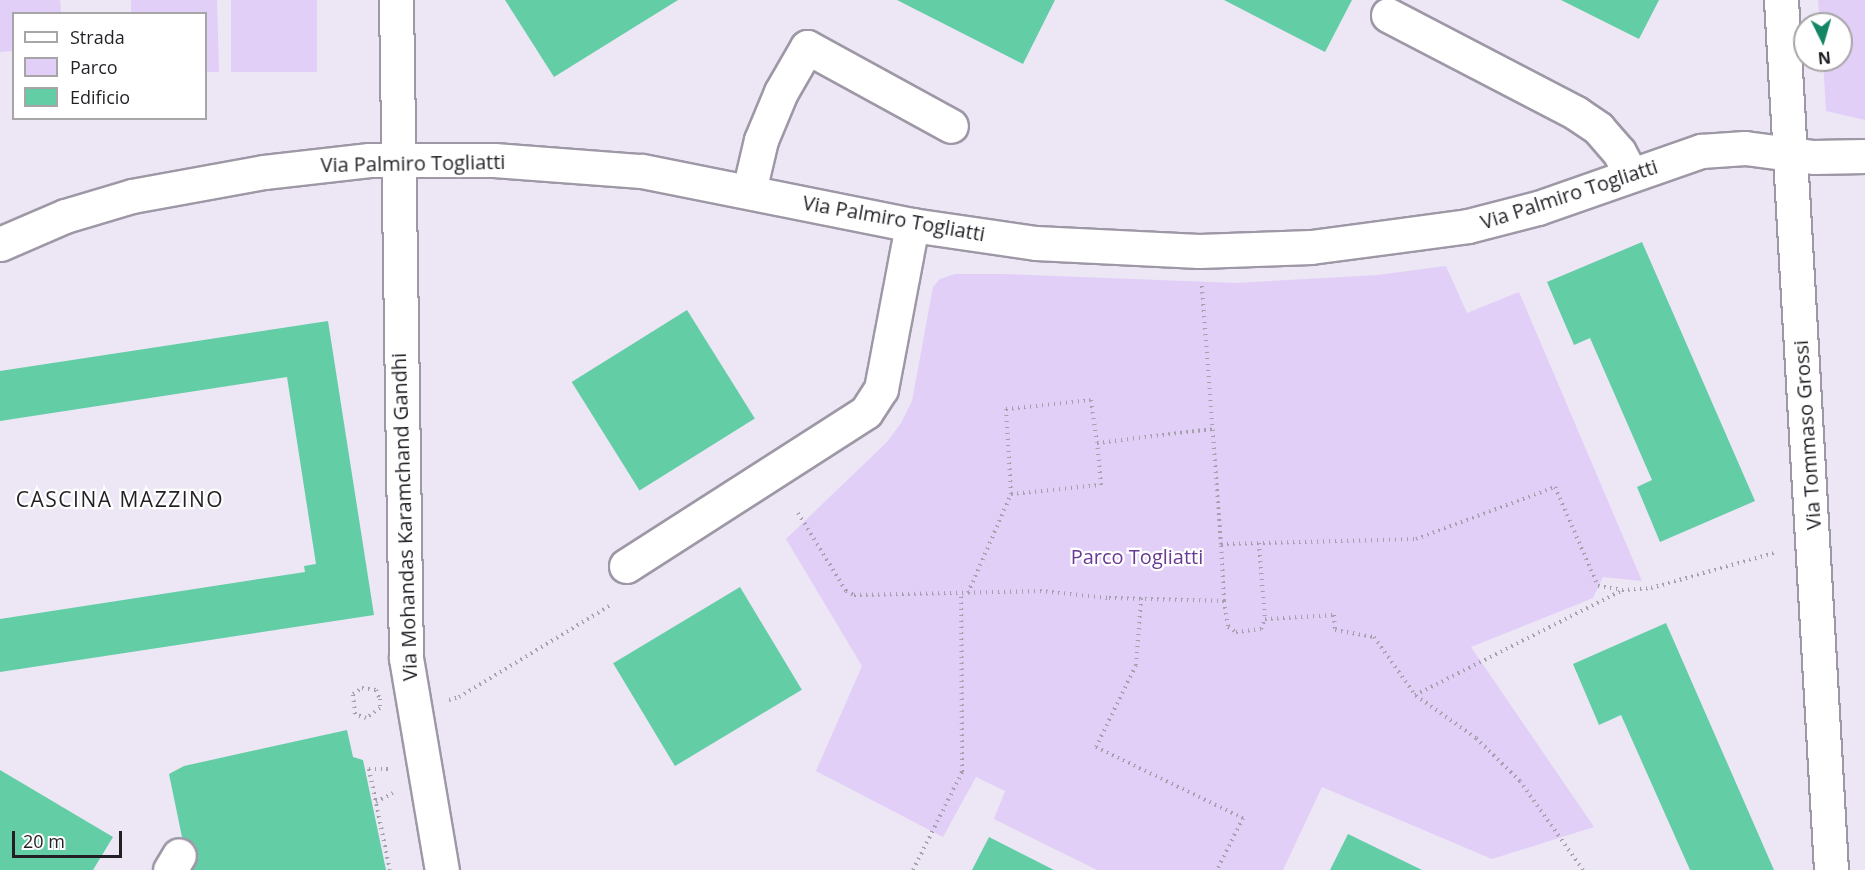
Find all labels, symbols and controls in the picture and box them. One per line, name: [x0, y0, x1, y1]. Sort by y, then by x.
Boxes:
legend: [12, 12, 207, 120]
north arrow: [1793, 12, 1853, 72]
text: Strada: [70, 25, 125, 49]
text: N: [1817, 46, 1832, 69]
text: Parco: [70, 55, 118, 79]
text: Edificio: [70, 85, 130, 109]
street label: Via Palmiro Togliatti: [320, 149, 506, 177]
street label: Via Palmiro Togliatti: [1477, 154, 1661, 234]
street label: Via Palmiro Togliatti: [801, 190, 987, 246]
street label: Via Tommaso Grossi: [1788, 339, 1826, 531]
street label: Via Mohandas Karamchand Gandhi: [386, 353, 422, 681]
district label: CASCINA MAZZINO: [16, 486, 224, 512]
park label: Parco Togliatti: [1071, 544, 1203, 568]
scale bar: [15, 819, 124, 857]
text: 20 m: [23, 829, 65, 853]

